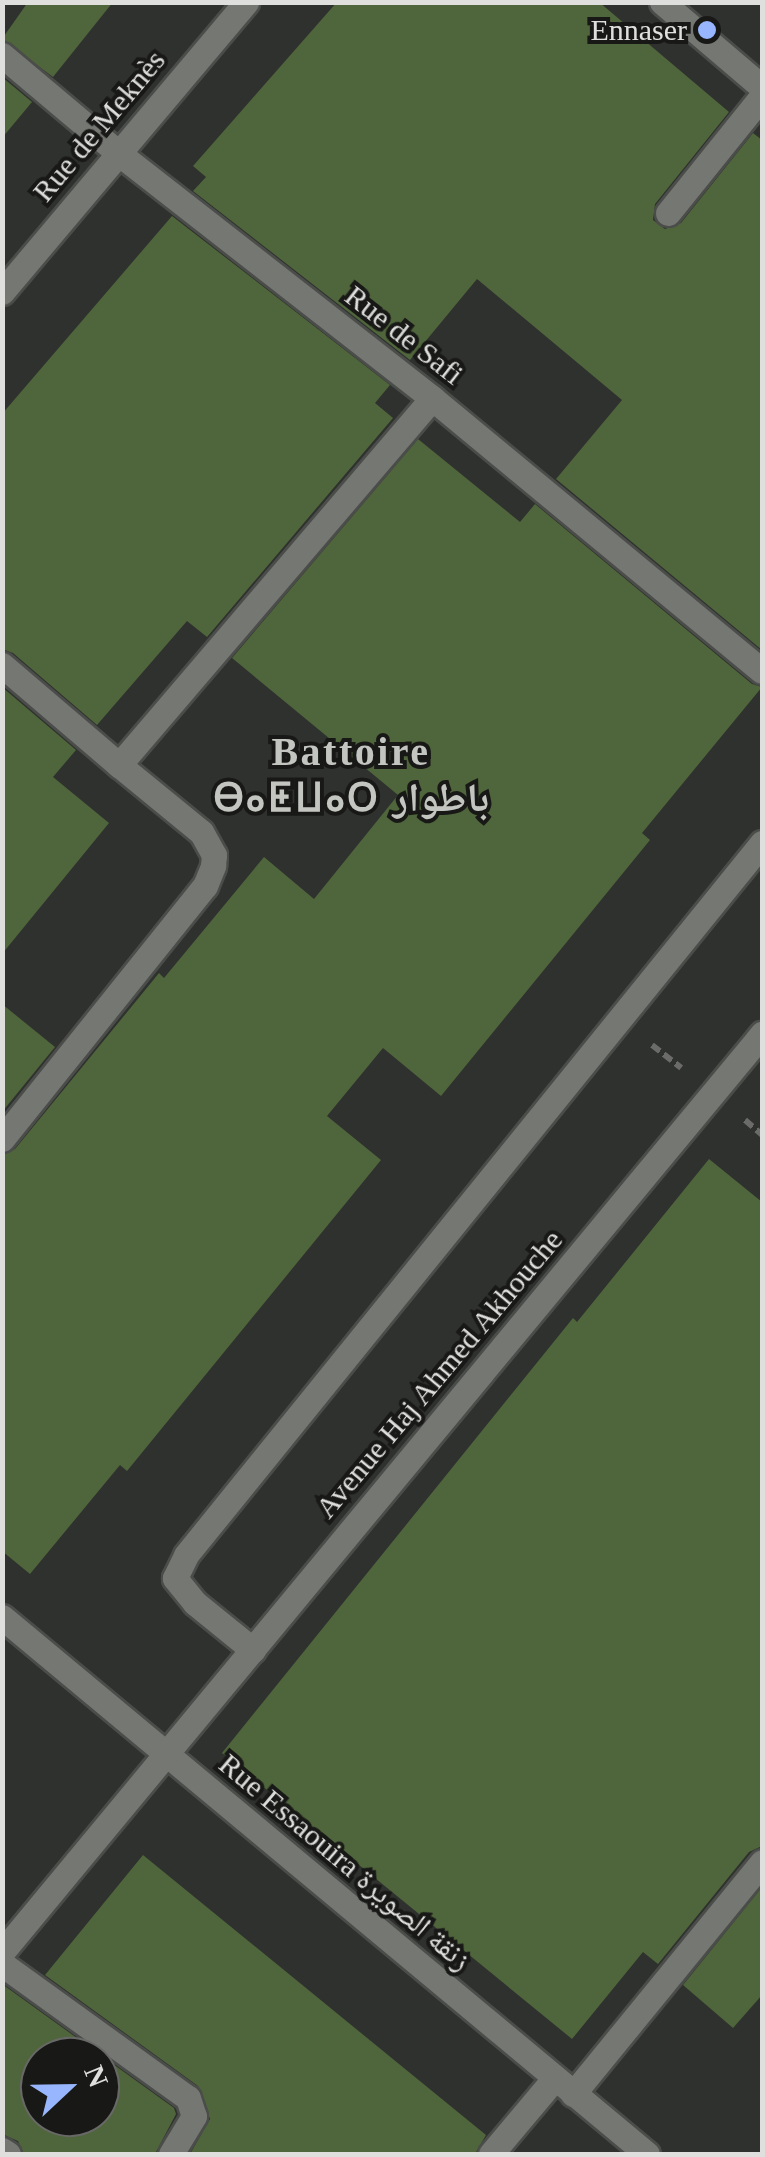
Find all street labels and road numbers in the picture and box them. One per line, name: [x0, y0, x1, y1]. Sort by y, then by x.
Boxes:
street label: Rue de Meknès: [25, 43, 173, 209]
street label: Rue de Safi: [338, 278, 470, 392]
street label: Avenue Haj Ahmed Akhouche: [307, 1221, 571, 1527]
street label: Rue Essaouira زنقة الصويرة: [212, 1746, 478, 1978]

